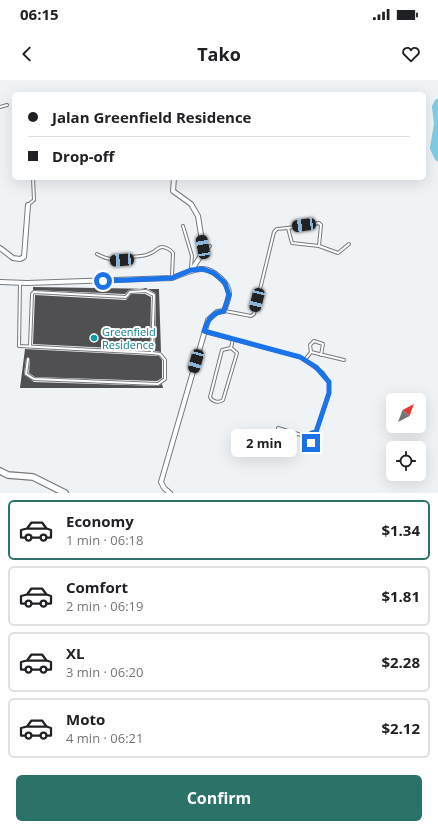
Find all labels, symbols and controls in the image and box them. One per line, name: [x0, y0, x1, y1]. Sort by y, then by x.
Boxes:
text: 06:15: [20, 4, 59, 24]
text: Tako: [197, 42, 241, 66]
icon: back: [16, 43, 38, 65]
icon: heart: [400, 43, 422, 65]
text: Jalan Greenfield Residence: [52, 107, 251, 127]
text: Drop-off: [52, 146, 114, 166]
car: [291, 217, 317, 233]
car: [195, 234, 211, 260]
car: [110, 253, 134, 267]
route start: [94, 272, 112, 290]
car: [248, 287, 266, 313]
place label: Greenfield Residence: [102, 324, 156, 352]
marker: Greenfield Residence: [89, 333, 99, 343]
car: [187, 348, 205, 374]
north arrow: [386, 393, 426, 433]
map controls: [386, 393, 426, 481]
callout: 2 min: [231, 429, 297, 457]
text: 2 min: [246, 434, 282, 452]
route end: [302, 434, 320, 452]
button: locate: [386, 441, 426, 481]
text: Economy: [66, 511, 134, 531]
icon: car: [18, 512, 54, 548]
text: $1.34: [381, 520, 420, 540]
text: 1 min · 06:18: [66, 531, 143, 549]
text: Comfort: [66, 577, 128, 597]
icon: car: [18, 578, 54, 614]
text: $1.81: [381, 586, 420, 606]
text: 2 min · 06:19: [66, 597, 143, 615]
text: XL: [66, 643, 84, 663]
icon: car: [18, 644, 54, 680]
text: $2.28: [381, 652, 420, 672]
text: 3 min · 06:20: [66, 663, 143, 681]
text: Moto: [66, 709, 105, 729]
icon: car: [18, 710, 54, 746]
text: $2.12: [381, 718, 420, 738]
text: 4 min · 06:21: [66, 729, 143, 747]
button: Confirm: [16, 775, 422, 821]

